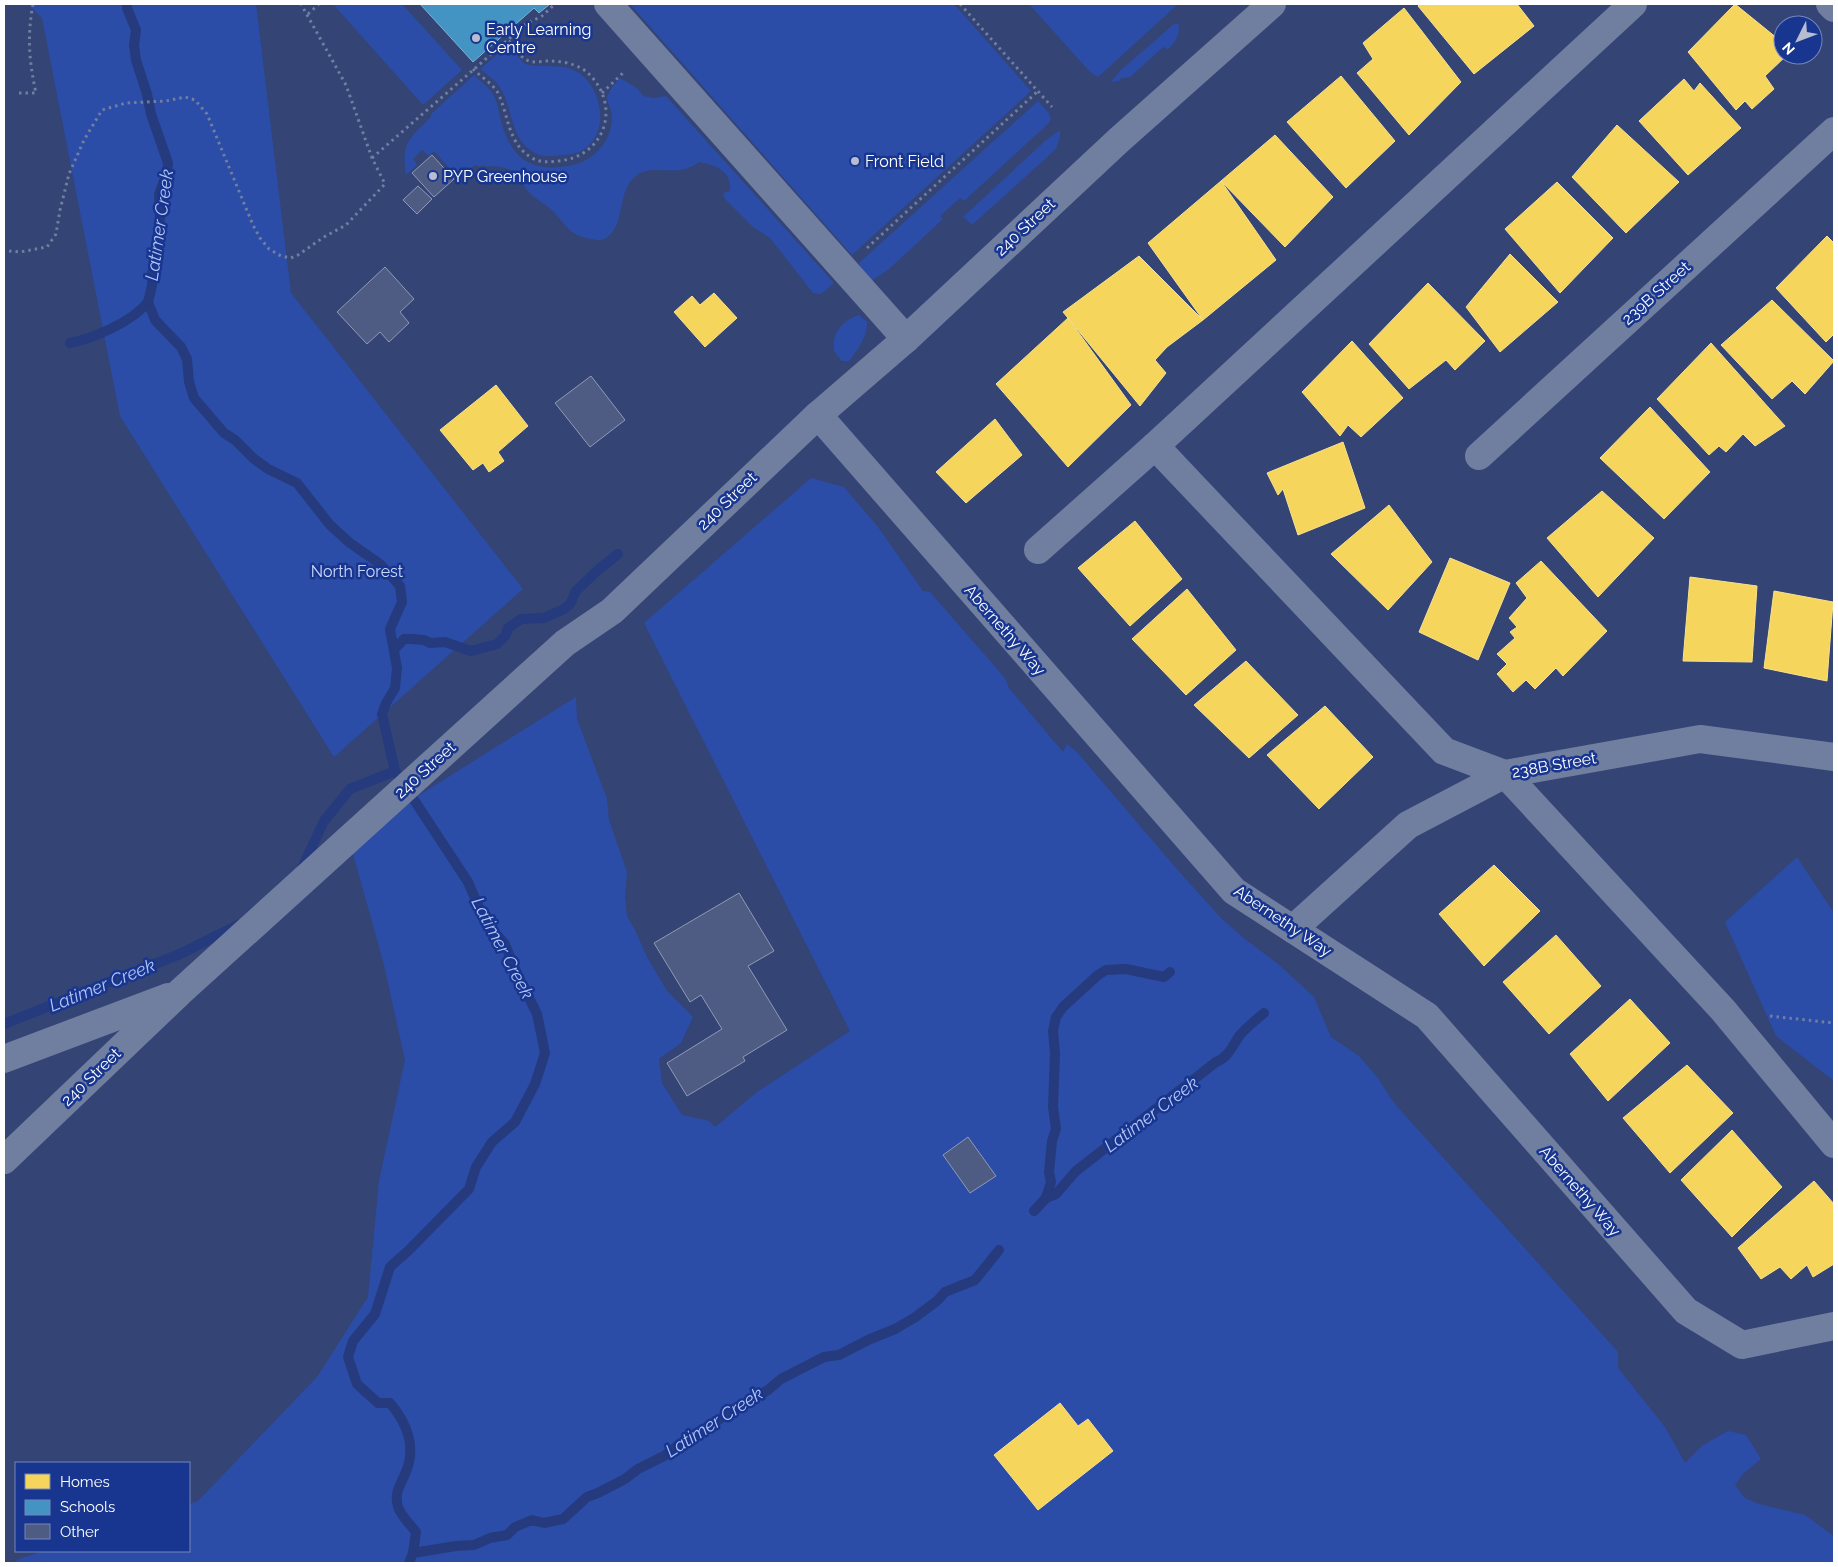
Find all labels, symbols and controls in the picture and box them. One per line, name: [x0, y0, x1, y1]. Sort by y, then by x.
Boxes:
north arrow: [1773, 15, 1823, 65]
place label: Early Learning Centre: [486, 20, 591, 57]
marker: Early Learning Centre: [470, 32, 482, 44]
text: N: [1779, 39, 1798, 58]
place label: Front Field: [865, 152, 944, 171]
marker: Front Field: [849, 155, 861, 167]
place label: PYP Greenhouse: [443, 167, 567, 186]
water label: Latimer Creek: [141, 168, 177, 282]
marker: PYP Greenhouse: [427, 170, 439, 182]
street label: 240 Street: [991, 194, 1059, 260]
street label: 239B Street: [1618, 257, 1695, 329]
street label: 240 Street: [693, 468, 761, 534]
park label: North Forest: [311, 562, 404, 581]
street label: Abernethy Way: [961, 581, 1050, 679]
street label: 240 Street: [391, 737, 460, 802]
street label: 238B Street: [1510, 748, 1598, 782]
street label: Abernethy Way: [1231, 881, 1336, 961]
water label: Latimer Creek: [467, 893, 539, 1003]
water label: Latimer Creek: [46, 954, 158, 1016]
street label: 240 Street: [57, 1044, 125, 1110]
water label: Latimer Creek: [1100, 1072, 1202, 1156]
street label: Abernethy Way: [1536, 1142, 1625, 1240]
water label: Latimer Creek: [661, 1382, 767, 1461]
legend: [15, 1462, 190, 1552]
text: Homes: [60, 1473, 110, 1491]
text: Schools: [60, 1498, 115, 1516]
text: Other: [60, 1523, 100, 1541]

